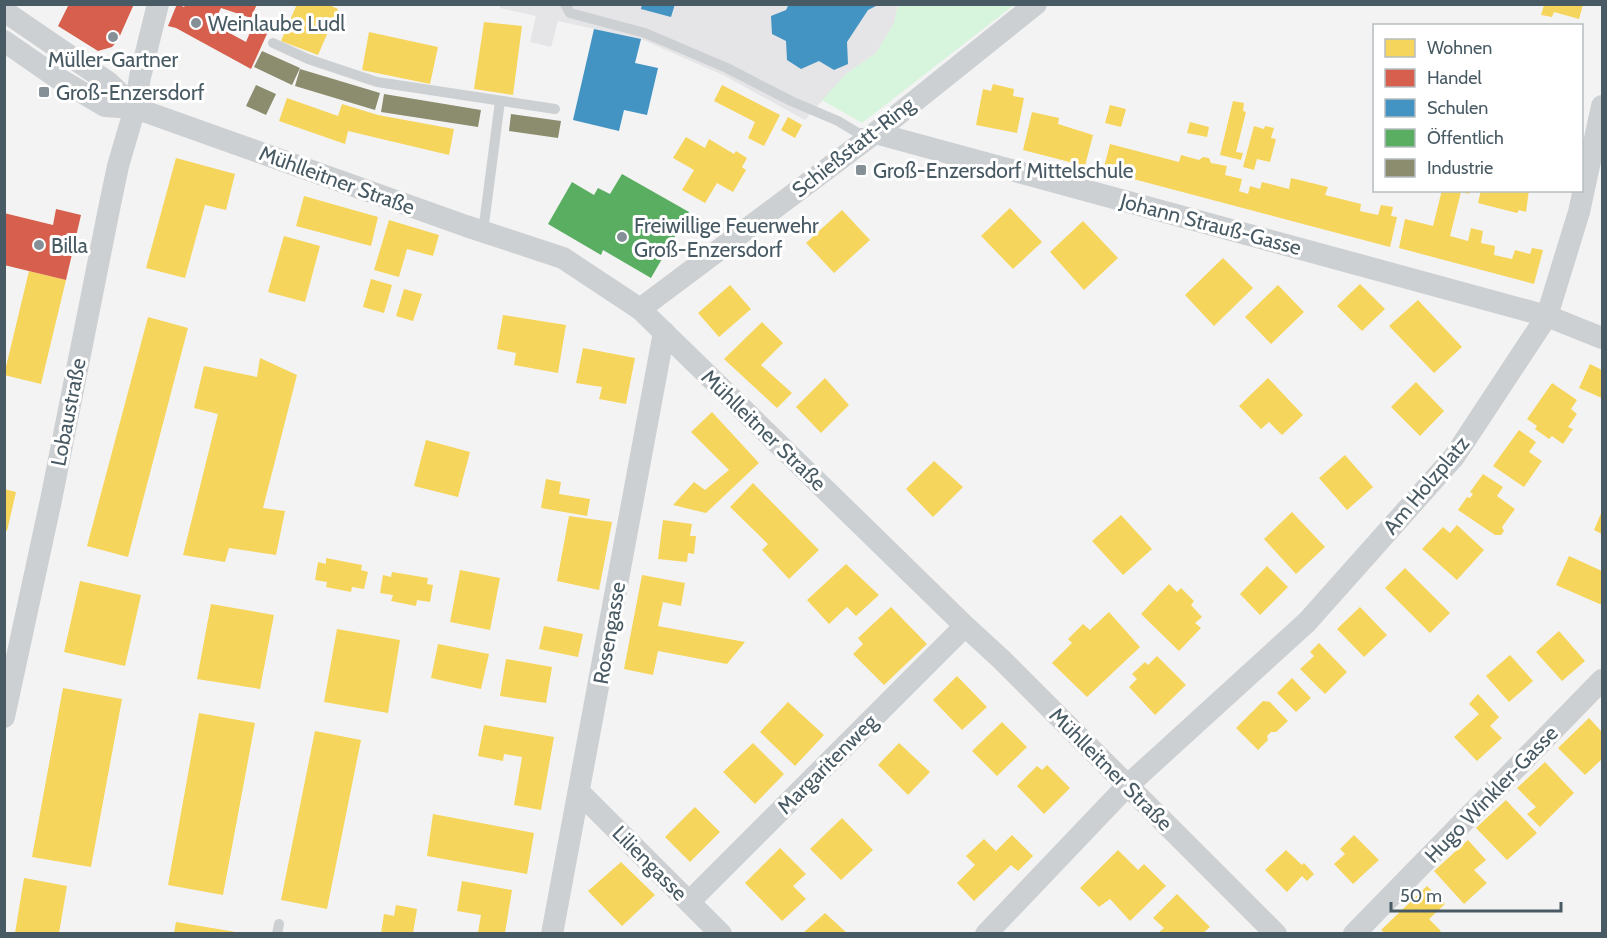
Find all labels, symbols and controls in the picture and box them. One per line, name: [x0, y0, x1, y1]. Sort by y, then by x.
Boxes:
place label: Weinlaube Ludl: [208, 11, 345, 36]
marker: Weinlaube Ludl: [189, 16, 203, 30]
legend: [1373, 24, 1583, 192]
marker: Müller-Gartner: [106, 30, 120, 44]
text: Wohnen: [1427, 37, 1492, 59]
place label: Müller-Gartner: [48, 47, 179, 72]
text: Handel: [1427, 67, 1482, 89]
place label: Groß-Enzersdorf: [56, 80, 205, 105]
marker: Groß-Enzersdorf: [37, 85, 51, 99]
street label: Schießstatt-Ring: [787, 91, 920, 203]
text: Schulen: [1427, 97, 1488, 119]
text: Öffentlich: [1427, 127, 1504, 149]
street label: Mühlleitner Straße: [256, 140, 418, 220]
text: Industrie: [1427, 157, 1493, 179]
place label: Groß-Enzersdorf Mittelschule: [873, 158, 1134, 183]
marker: Groß-Enzersdorf Mittelschule: [854, 163, 868, 177]
street label: Johann Strauß-Gasse: [1117, 188, 1304, 260]
place label: Freiwillige Feuerwehr Groß-Enzersdorf: [634, 213, 819, 262]
marker: Freiwillige Feuerwehr Groß-Enzersdorf: [615, 230, 629, 244]
place label: Billa: [51, 233, 88, 258]
marker: Billa: [32, 238, 46, 252]
street label: Lobaustraße: [45, 356, 91, 468]
street label: Mühlleitner Straße: [697, 364, 832, 496]
street label: Am Holzplatz: [1378, 431, 1474, 539]
street label: Rosengasse: [588, 580, 630, 686]
street label: Mühlleitner Straße: [1044, 702, 1178, 836]
street label: Margaritenweg: [772, 709, 882, 819]
street label: Hugo Winkler-Gasse: [1419, 720, 1563, 868]
street label: Liliengasse: [607, 820, 693, 906]
scale bar: [1391, 875, 1560, 913]
text: 50 m: [1400, 885, 1442, 907]

